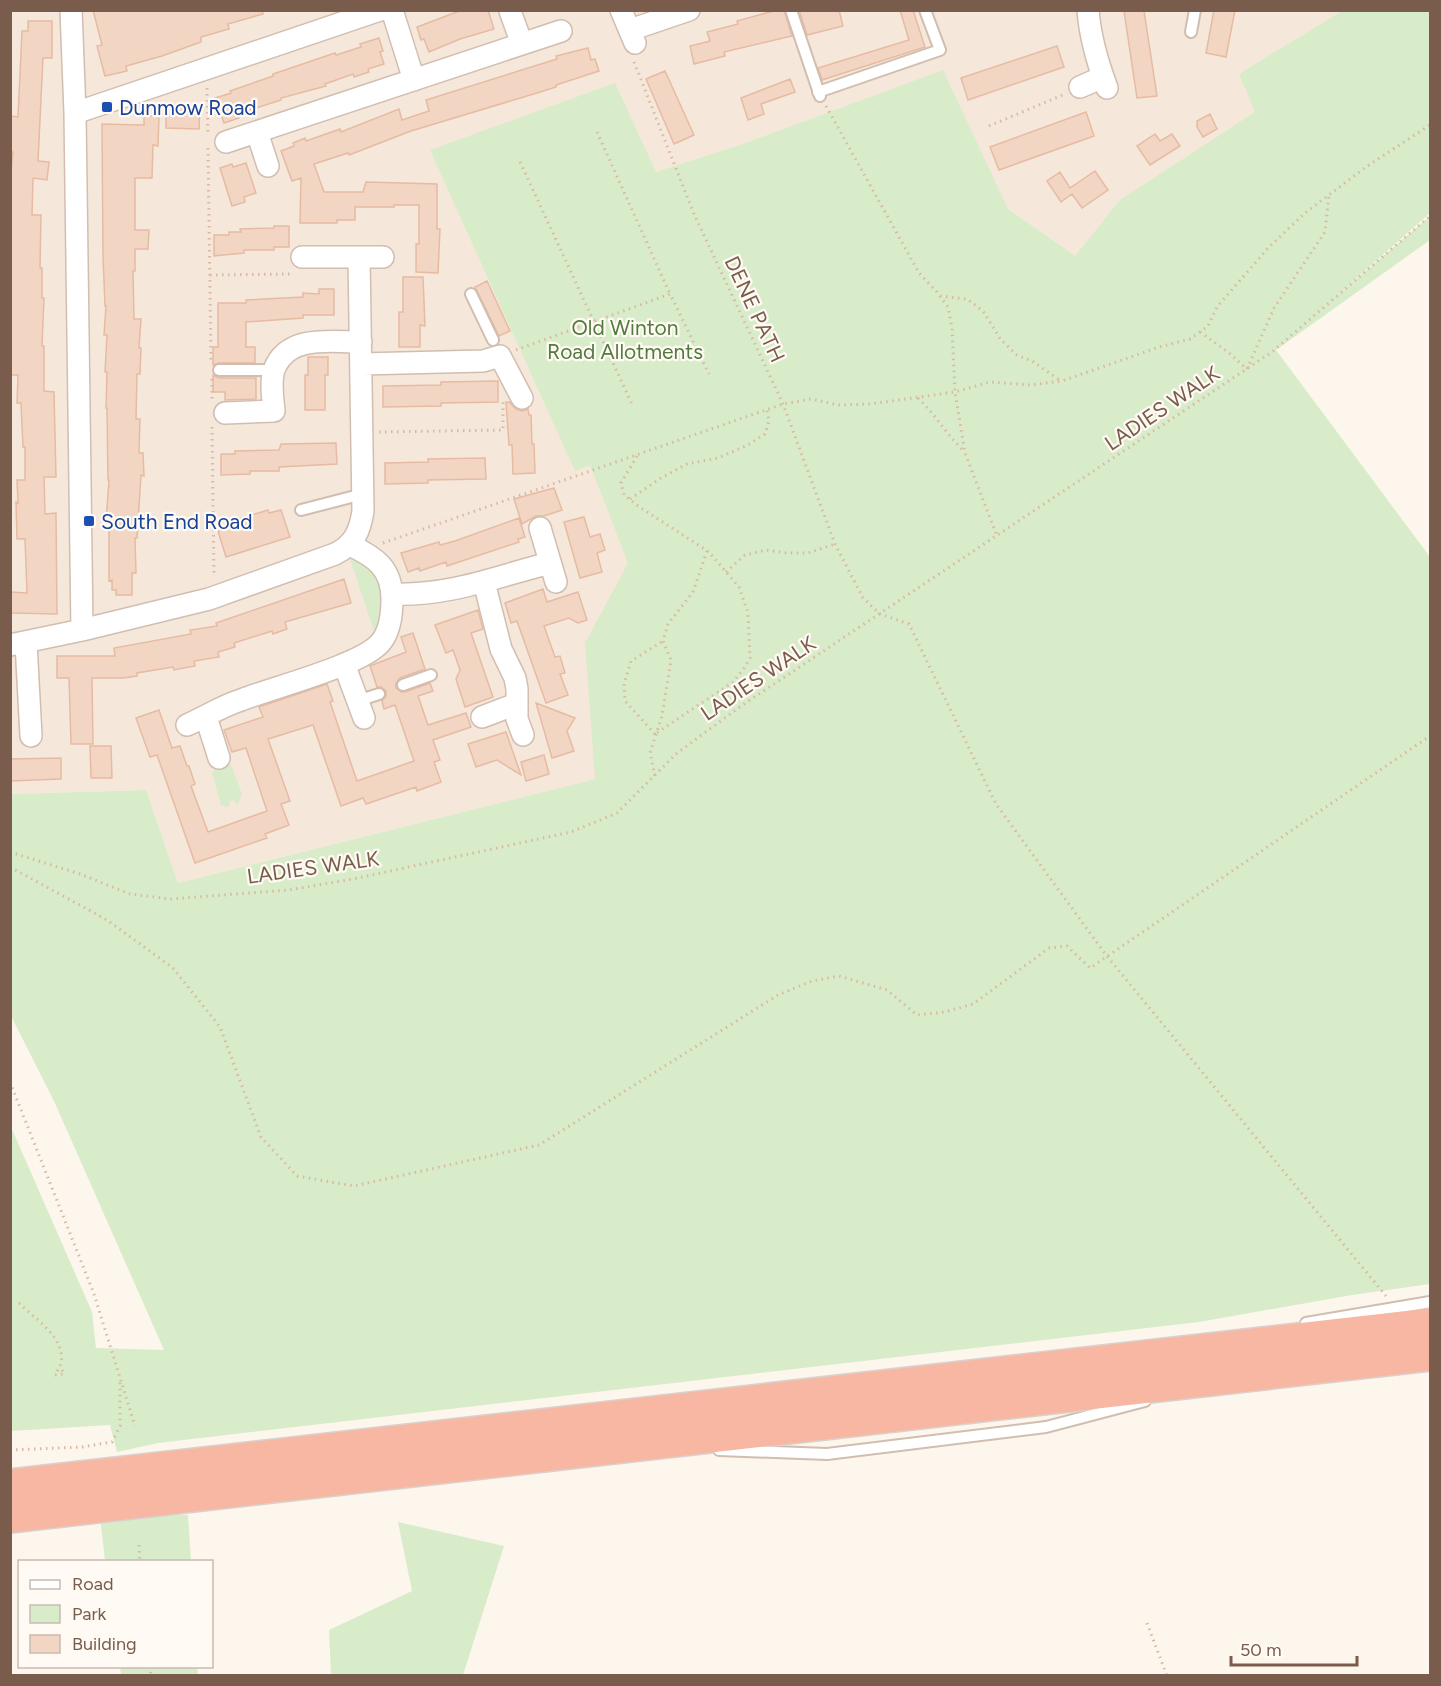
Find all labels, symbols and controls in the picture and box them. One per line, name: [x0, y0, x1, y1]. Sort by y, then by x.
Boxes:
place label: Dunmow Road: [119, 95, 257, 120]
marker: Dunmow Road: [100, 100, 114, 114]
street label: DENE PATH: [720, 252, 790, 366]
park label: Old Winton Road Allotments: [547, 315, 703, 364]
street label: LADIES WALK: [1100, 360, 1224, 456]
place label: South End Road: [101, 509, 253, 534]
marker: South End Road: [82, 514, 96, 528]
street label: LADIES WALK: [696, 630, 820, 726]
street label: LADIES WALK: [245, 845, 381, 889]
legend: [18, 1560, 213, 1668]
text: Road: [72, 1573, 113, 1595]
text: Park: [72, 1603, 107, 1625]
scale bar: [1231, 1629, 1357, 1667]
text: Building: [72, 1633, 137, 1655]
text: 50 m: [1240, 1639, 1282, 1661]

